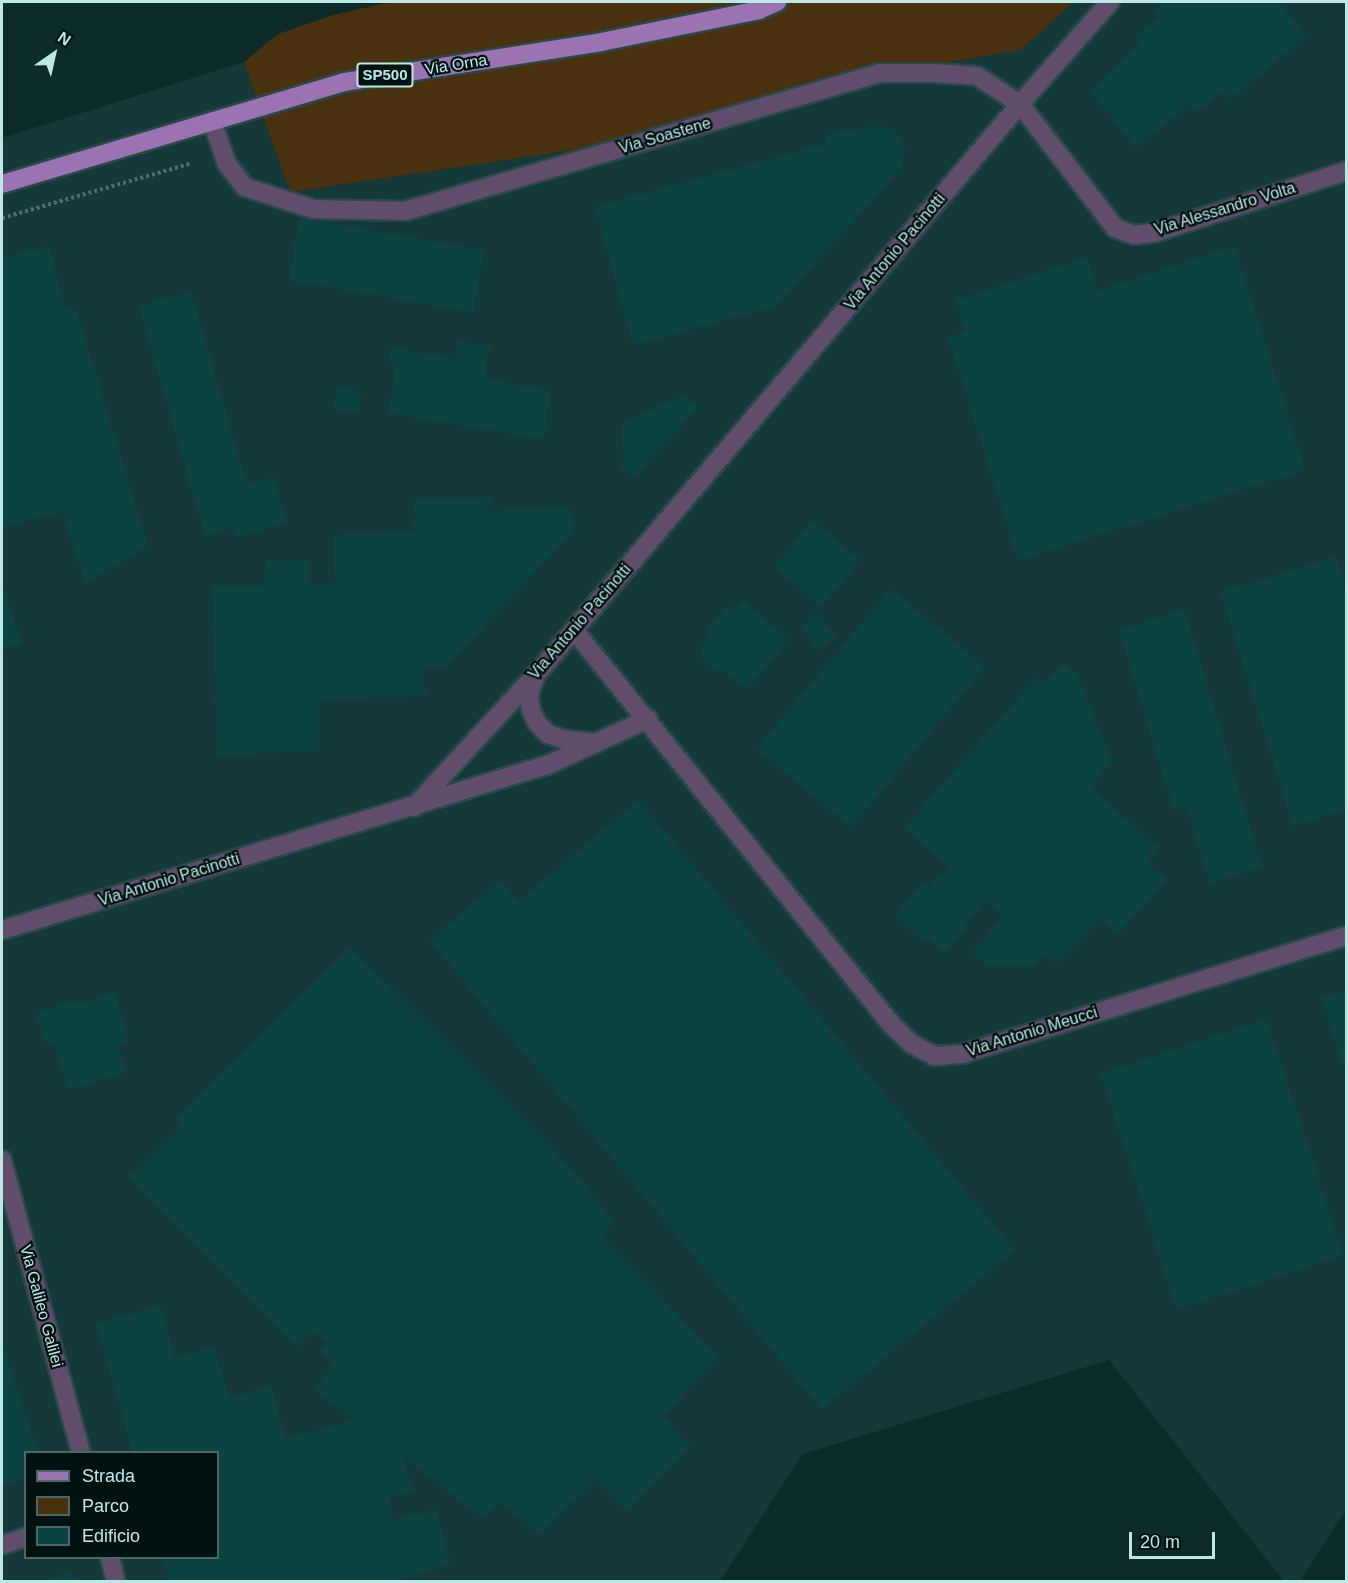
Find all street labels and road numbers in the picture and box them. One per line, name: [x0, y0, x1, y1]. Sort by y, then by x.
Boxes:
street label: Via Orna: [423, 51, 489, 79]
road number: SP500: [355, 63, 415, 87]
street label: Via Soastene: [617, 114, 713, 158]
street label: Via Alessandro Volta: [1152, 178, 1298, 240]
street label: Via Antonio Pacinotti: [840, 189, 950, 315]
street label: Via Antonio Pacinotti: [524, 560, 636, 684]
street label: Via Antonio Pacinotti: [96, 849, 242, 911]
street label: Via Antonio Meucci: [964, 1003, 1100, 1061]
street label: Via Galileo Galilei: [15, 1243, 67, 1369]

